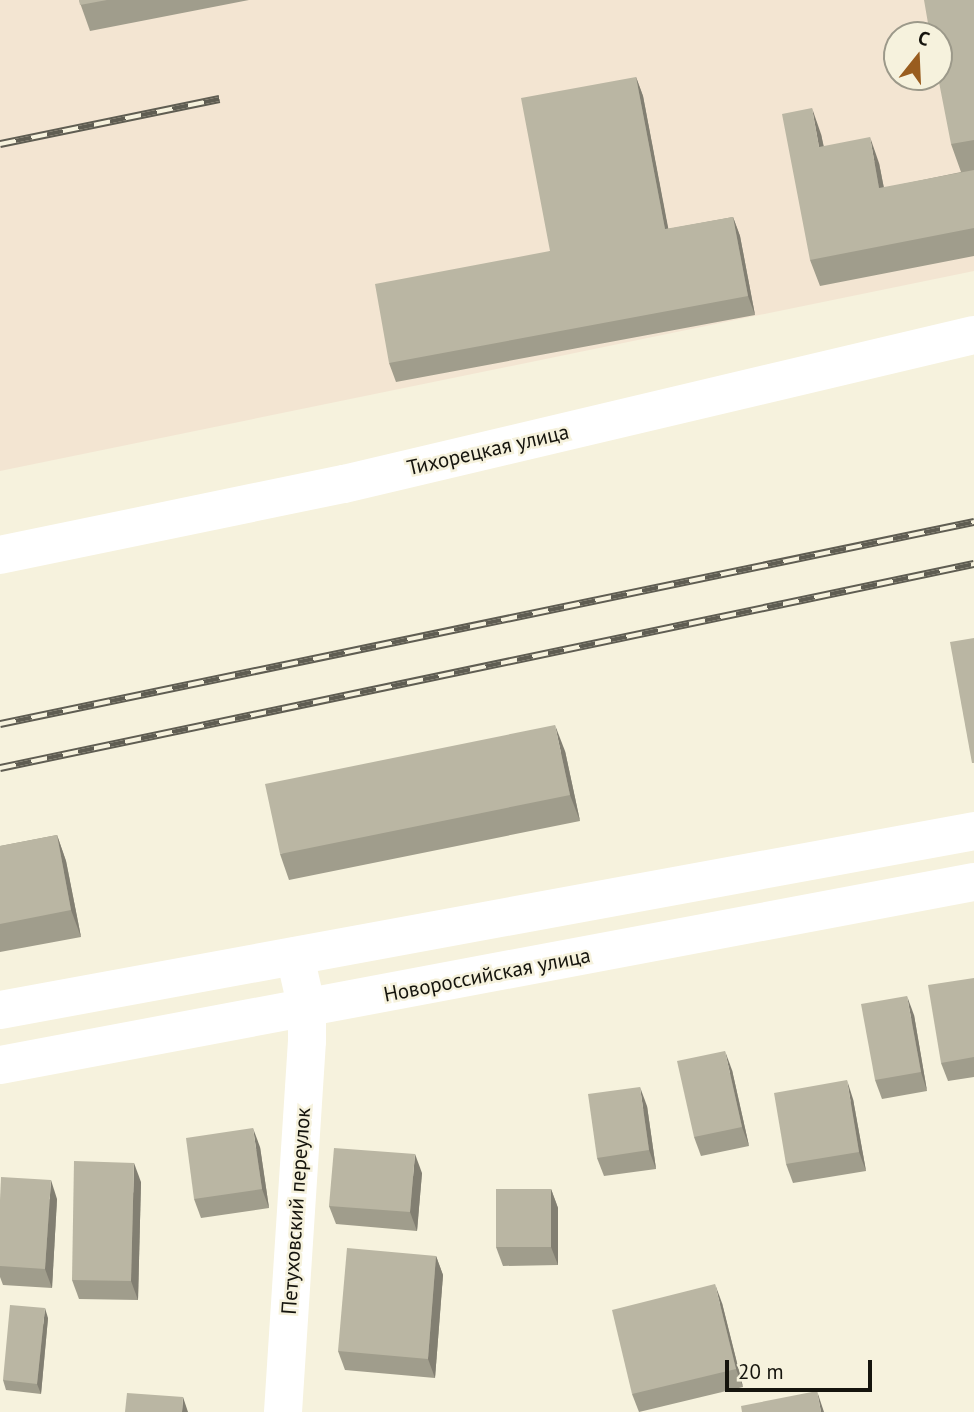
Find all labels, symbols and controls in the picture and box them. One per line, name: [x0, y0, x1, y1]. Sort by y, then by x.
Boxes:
north arrow: [883, 21, 953, 91]
text: С: [915, 25, 933, 51]
street label: Тихорецкая улица: [405, 419, 571, 481]
street label: Новороссийская улица: [381, 943, 593, 1007]
street label: Петуховский переулок: [276, 1107, 316, 1315]
scale bar: [729, 1346, 876, 1390]
text: 20 m: [738, 1358, 784, 1385]

